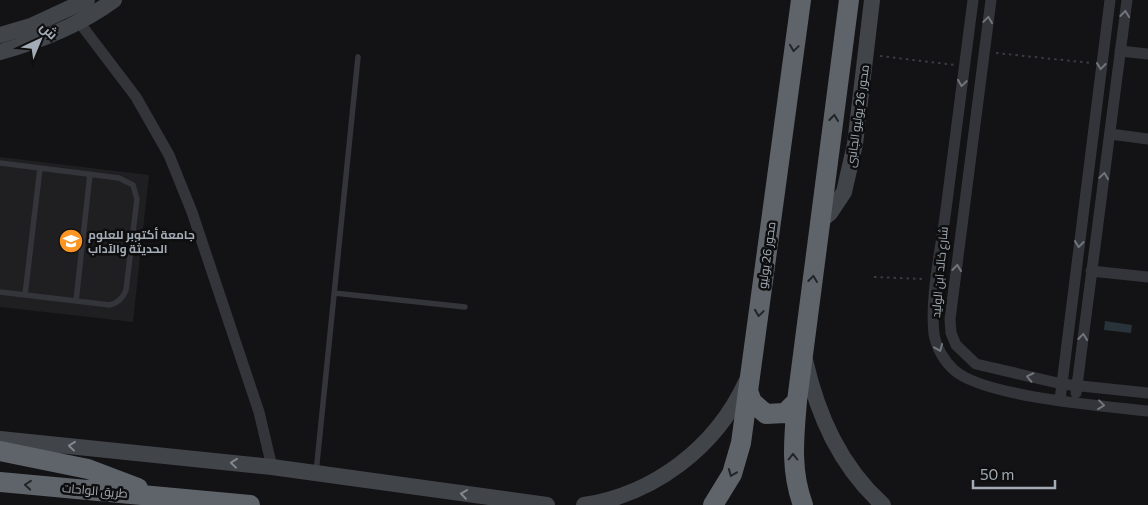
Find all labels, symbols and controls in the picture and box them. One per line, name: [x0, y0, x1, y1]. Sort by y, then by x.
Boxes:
one-way arrow: [1119, 10, 1130, 18]
north arrow: [15, 15, 65, 65]
one-way arrow: [983, 16, 993, 24]
text: ش: [36, 18, 62, 43]
one-way arrow: [789, 45, 800, 53]
one-way arrow: [1097, 61, 1107, 70]
street label: محور 26 يوليو الجانبى: [843, 64, 872, 168]
one-way arrow: [957, 79, 968, 87]
one-way arrow: [828, 113, 839, 121]
one-way arrow: [1098, 171, 1109, 179]
street label: محور 26 يوليو: [754, 221, 779, 290]
street label: شارع خالد ابن الوليد: [928, 226, 952, 318]
place label: جامعة أكتوبر للعلوم الحديثة والآداب: [88, 227, 195, 257]
school or university icon: جامعة أكتوبر للعلوم الحديثة والآداب: [58, 228, 84, 254]
one-way arrow: [1074, 241, 1085, 249]
one-way arrow: [951, 263, 961, 272]
one-way arrow: [807, 274, 817, 283]
one-way arrow: [754, 309, 764, 318]
one-way arrow: [1077, 332, 1088, 340]
one-way arrow: [933, 343, 943, 352]
one-way arrow: [1026, 373, 1035, 383]
one-way arrow: [1097, 399, 1105, 410]
one-way arrow: [68, 441, 76, 452]
one-way arrow: [788, 453, 798, 461]
one-way arrow: [229, 458, 237, 469]
scale bar: [973, 458, 1056, 490]
text: 50 m: [980, 465, 1014, 483]
one-way arrow: [727, 468, 738, 477]
one-way arrow: [23, 479, 31, 490]
street label: طريق الواحات: [61, 480, 129, 501]
one-way arrow: [460, 489, 468, 500]

